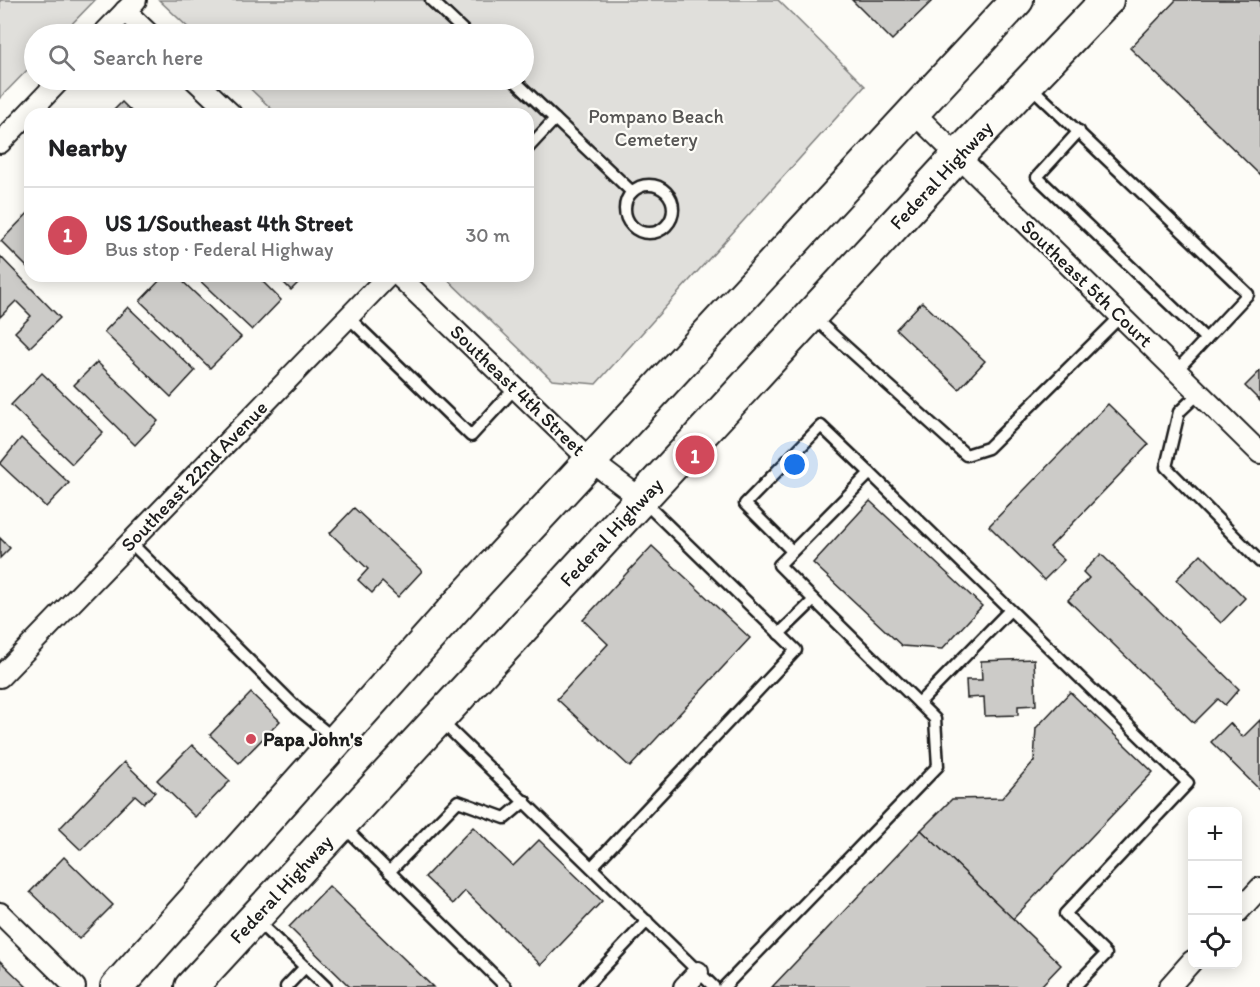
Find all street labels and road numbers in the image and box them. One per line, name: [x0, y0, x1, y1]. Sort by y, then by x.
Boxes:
street label: Federal Highway: [884, 115, 998, 234]
street label: Southeast 5th Court: [1016, 214, 1158, 352]
street label: Southeast 4th Street: [445, 319, 591, 461]
street label: Southeast 22nd Avenue: [116, 395, 272, 557]
street label: Federal Highway: [554, 472, 668, 591]
street label: Federal Highway: [224, 829, 338, 948]

